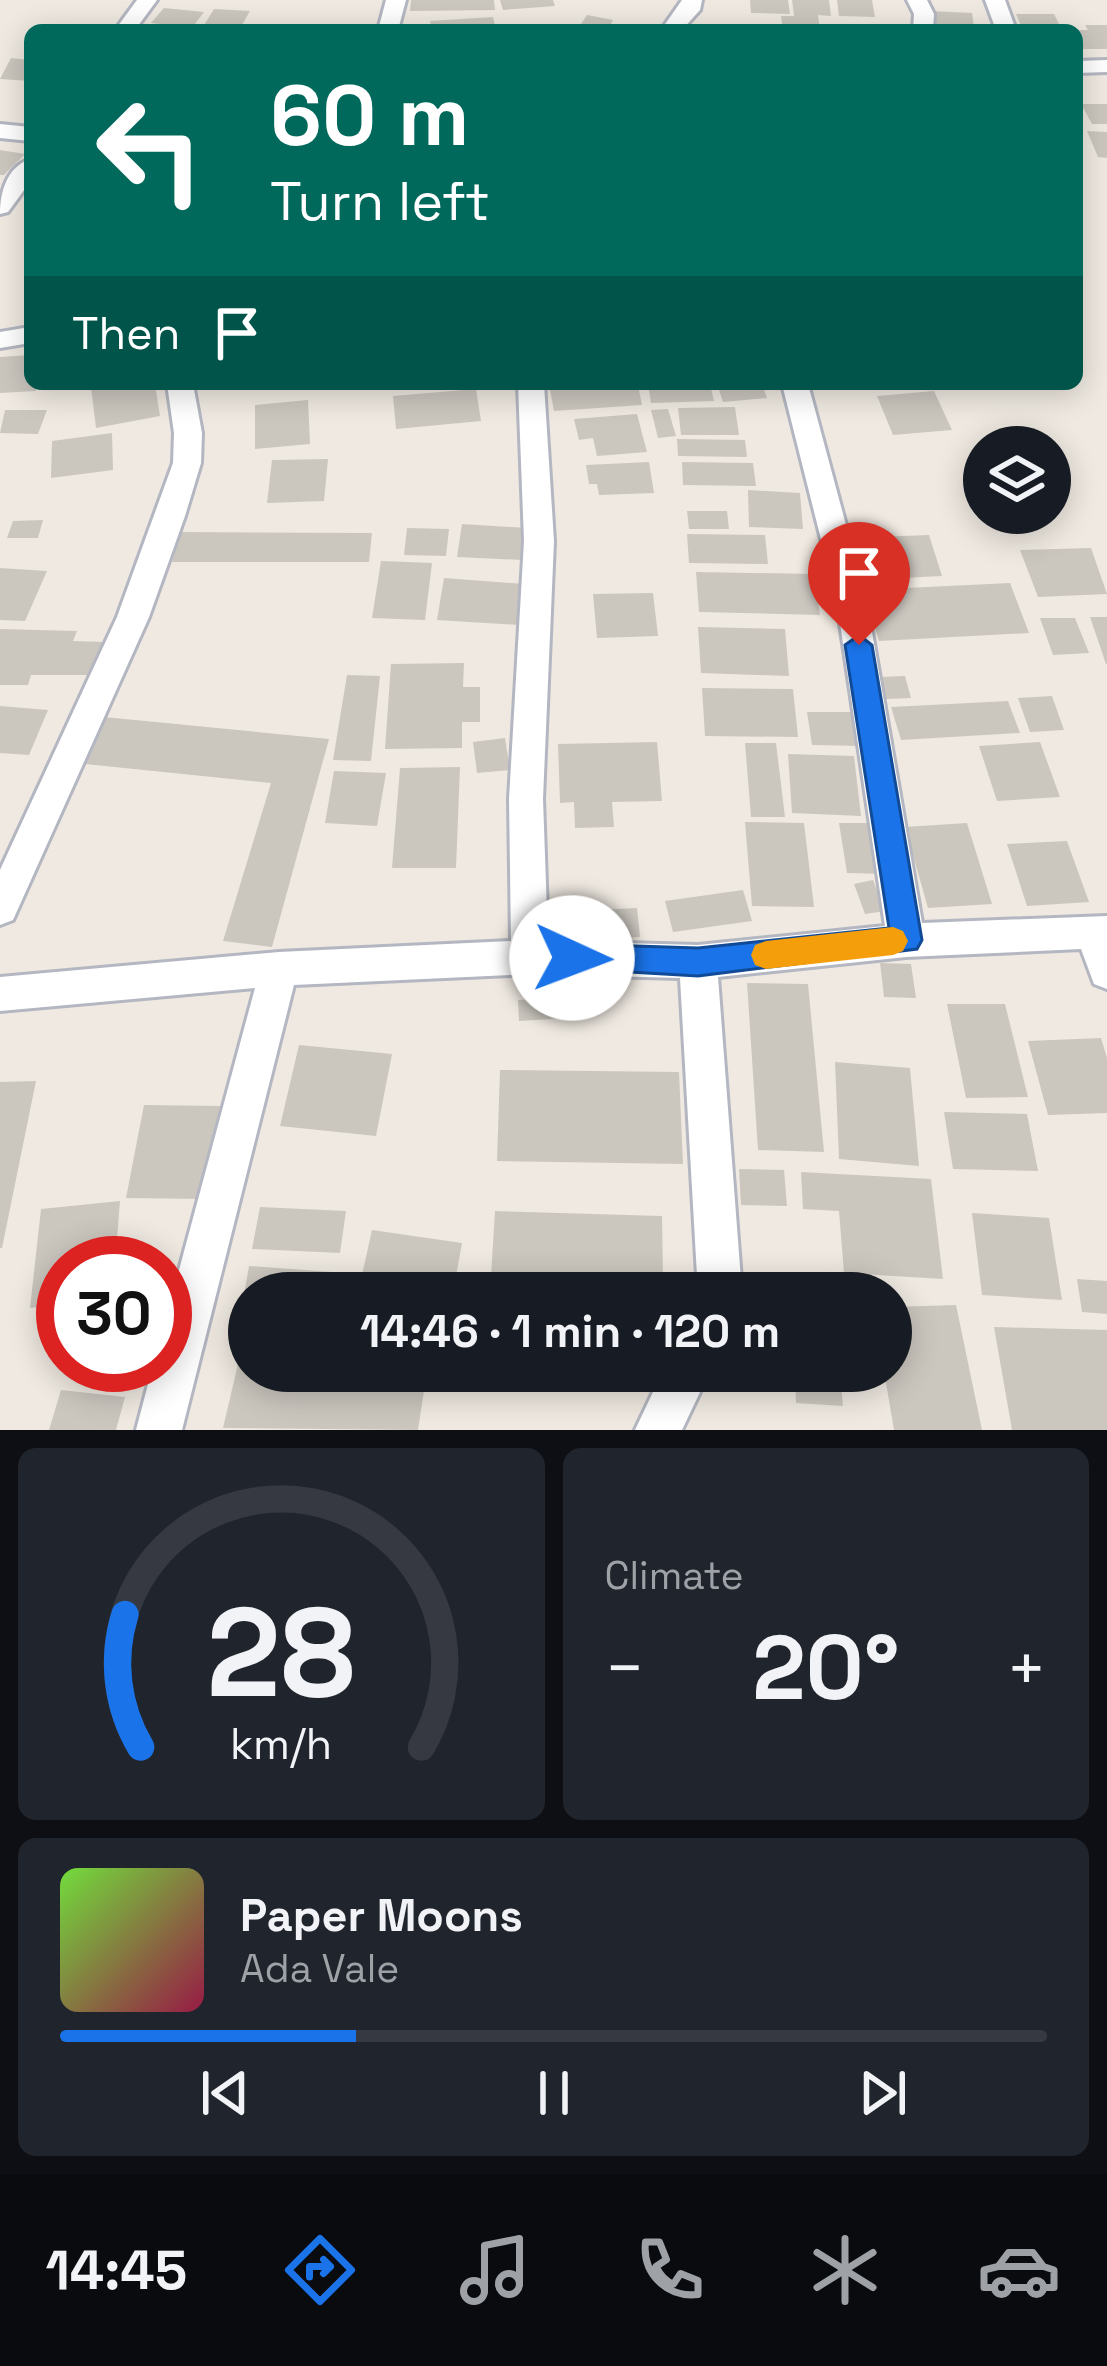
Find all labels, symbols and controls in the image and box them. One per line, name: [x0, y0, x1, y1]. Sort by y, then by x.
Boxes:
text: 60 m: [270, 62, 469, 170]
icon: left: [72, 72, 228, 228]
text: Turn left: [270, 167, 490, 236]
icon: arrive: [204, 300, 270, 366]
text: Then: [72, 305, 180, 362]
map controls: [963, 426, 1071, 534]
button: layers: [963, 426, 1071, 534]
pin: [808, 522, 910, 645]
icon: arrive: [826, 540, 892, 606]
position arrow: [509, 895, 635, 1021]
speed limit sign: 30: [36, 1236, 192, 1392]
text: 14:46 · 1 min · 120 m: [360, 1303, 780, 1360]
text: Climate: [605, 1551, 744, 1600]
text: 28: [207, 1573, 356, 1732]
text: 20°: [752, 1610, 899, 1725]
text: −: [605, 1626, 645, 1710]
text: +: [1006, 1626, 1047, 1710]
text: km/h: [230, 1717, 332, 1772]
text: Paper Moons: [240, 1887, 523, 1944]
text: Ada Vale: [240, 1944, 399, 1993]
icon: previous: [192, 2060, 258, 2126]
icon: pause: [521, 2060, 587, 2126]
icon: next: [850, 2060, 916, 2126]
icon: directions: [278, 2228, 362, 2312]
icon: music: [453, 2228, 537, 2312]
icon: phone: [628, 2228, 712, 2312]
icon: climate: [803, 2228, 887, 2312]
icon: car: [977, 2228, 1061, 2312]
text: 14:45: [45, 2236, 187, 2305]

